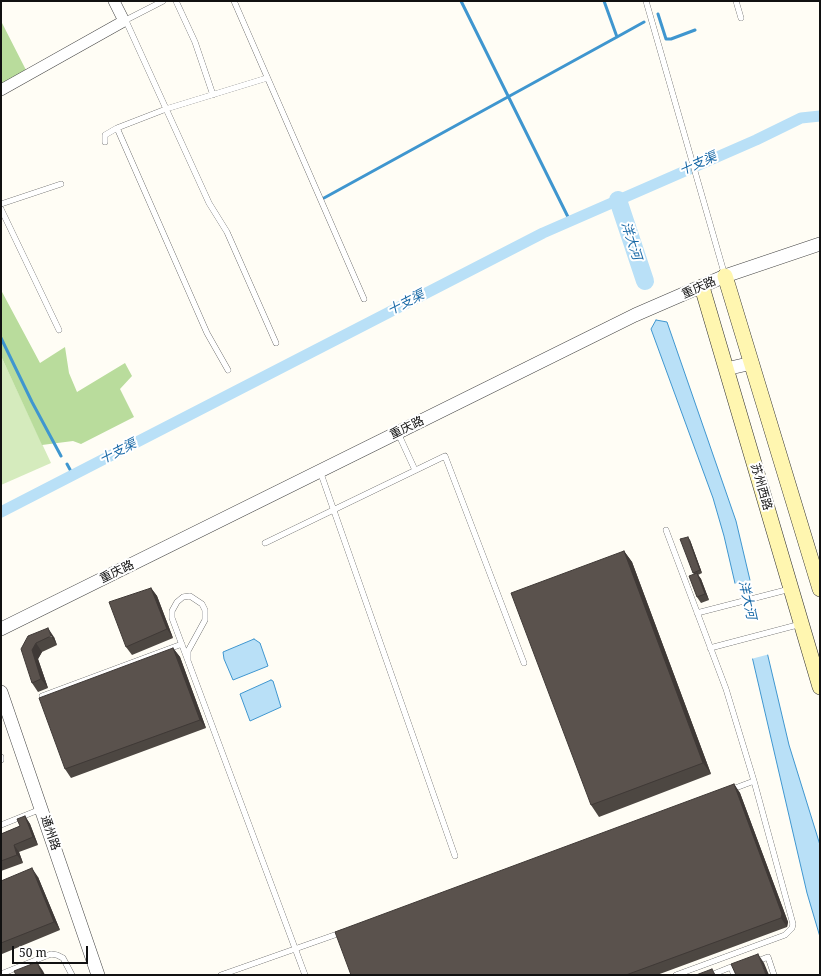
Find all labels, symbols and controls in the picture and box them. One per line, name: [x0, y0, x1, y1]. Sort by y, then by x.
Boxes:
water label: 十支渠: [677, 149, 719, 179]
water label: 洋大河: [618, 220, 644, 262]
street label: 重庆路: [680, 274, 718, 302]
water label: 十支渠: [385, 287, 427, 319]
street label: 重庆路: [388, 414, 426, 442]
water label: 十支渠: [97, 436, 139, 468]
street label: 苏州西路: [747, 462, 775, 512]
street label: 重庆路: [98, 558, 136, 586]
water label: 洋大河: [735, 579, 759, 621]
street label: 通州路: [37, 814, 63, 852]
scale bar: [14, 938, 90, 964]
text: 50 m: [19, 944, 47, 961]

